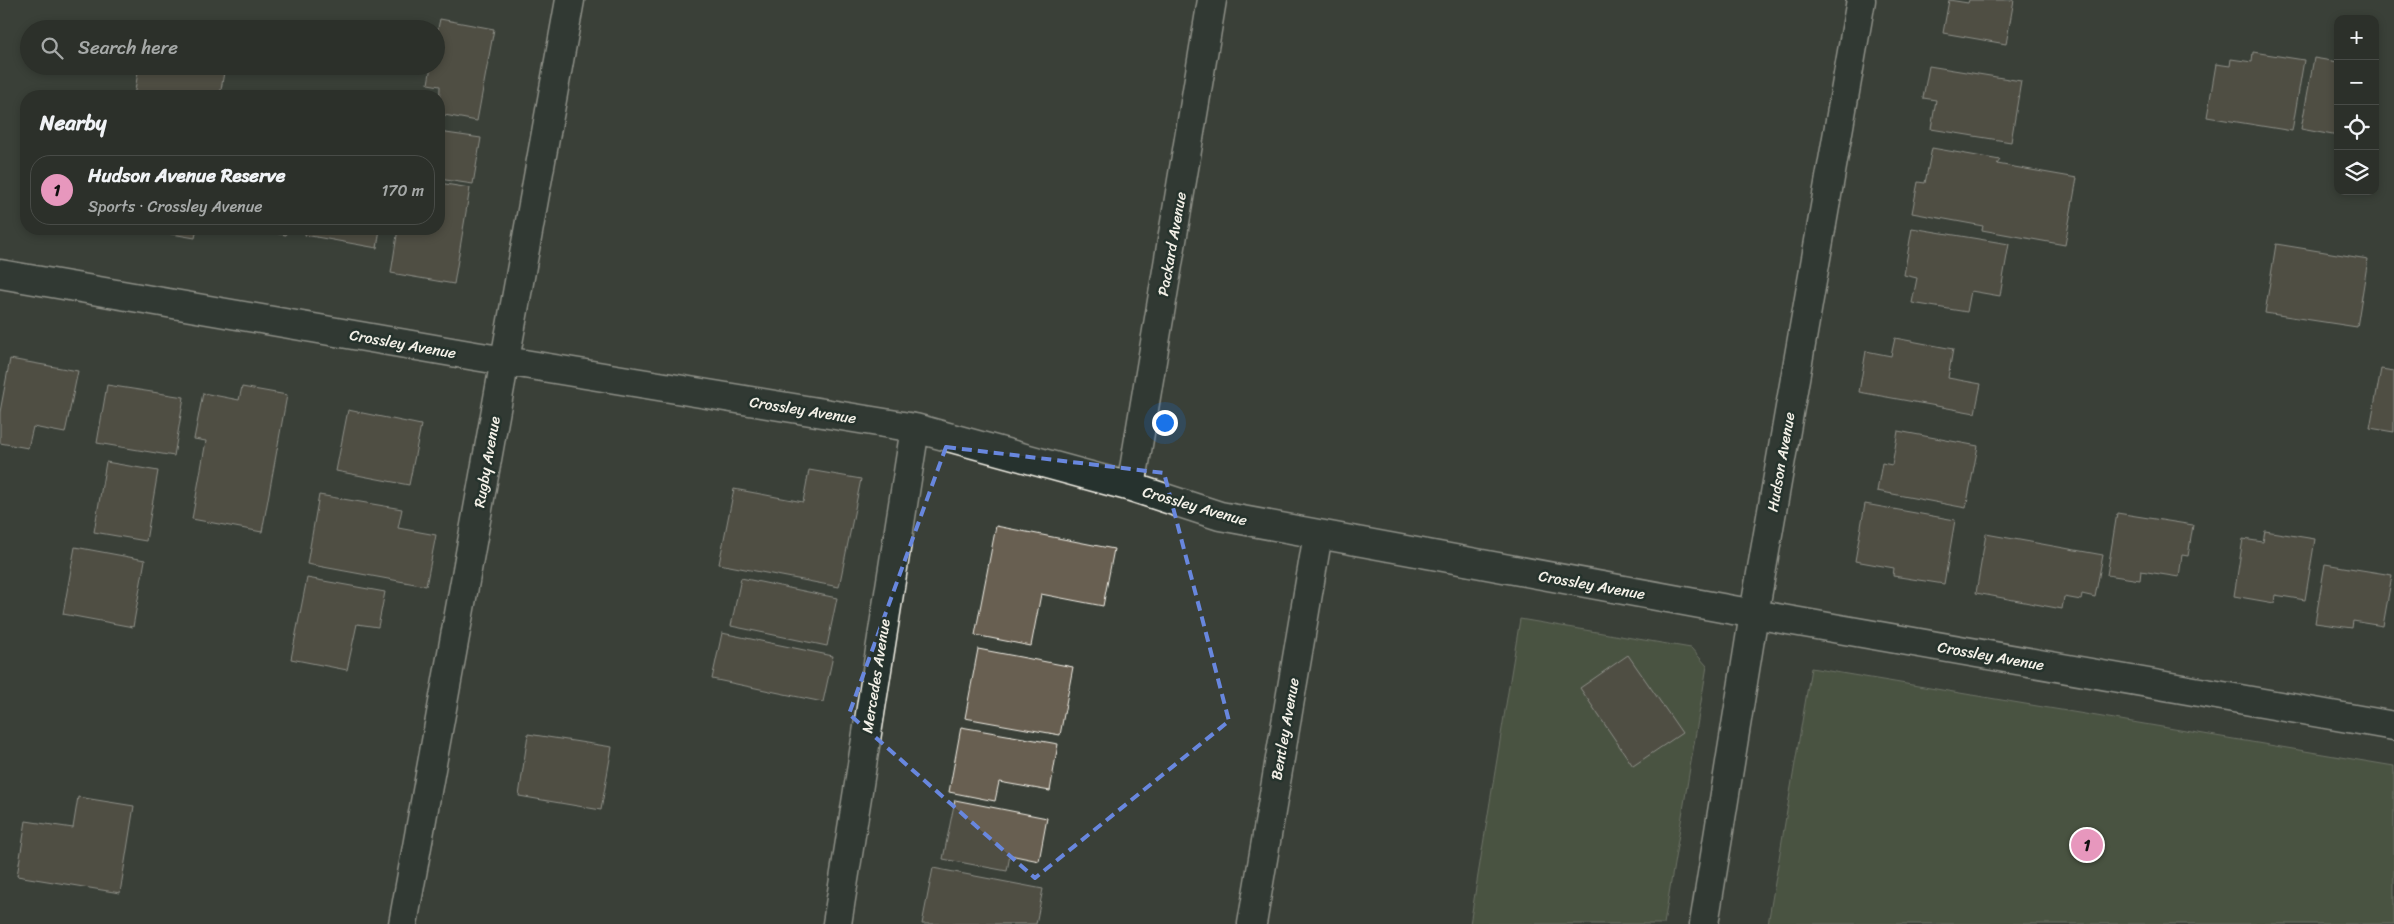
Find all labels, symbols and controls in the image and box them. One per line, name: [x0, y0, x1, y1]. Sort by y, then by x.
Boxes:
map controls: [2334, 15, 2379, 195]
button: +: [2334, 15, 2379, 60]
search box: [20, 20, 445, 75]
text: Search here: [78, 31, 178, 64]
icon: search: [38, 34, 66, 62]
button: −: [2334, 60, 2379, 105]
text: Nearby: [40, 104, 106, 142]
button: locate: [2334, 105, 2379, 150]
button: layers: [2334, 150, 2379, 195]
text: Hudson Avenue Reserve: [88, 159, 286, 192]
text: 1: [54, 176, 60, 205]
text: 170 m: [381, 176, 424, 205]
street label: Packard Avenue: [1150, 190, 1194, 298]
text: Sports · Crossley Avenue: [88, 192, 263, 221]
street label: Crossley Avenue: [348, 322, 459, 366]
street label: Crossley Avenue: [748, 389, 859, 431]
your location: [1152, 410, 1178, 436]
street label: Hudson Avenue: [1759, 410, 1803, 514]
street label: Rugby Avenue: [466, 414, 508, 510]
street label: Crossley Avenue: [1140, 479, 1251, 533]
street label: Crossley Avenue: [1537, 563, 1648, 607]
street label: Mercedes Avenue: [854, 617, 898, 735]
street label: Crossley Avenue: [1936, 634, 2047, 678]
street label: Bentley Avenue: [1263, 676, 1307, 782]
pin: 1: [2071, 826, 2103, 864]

